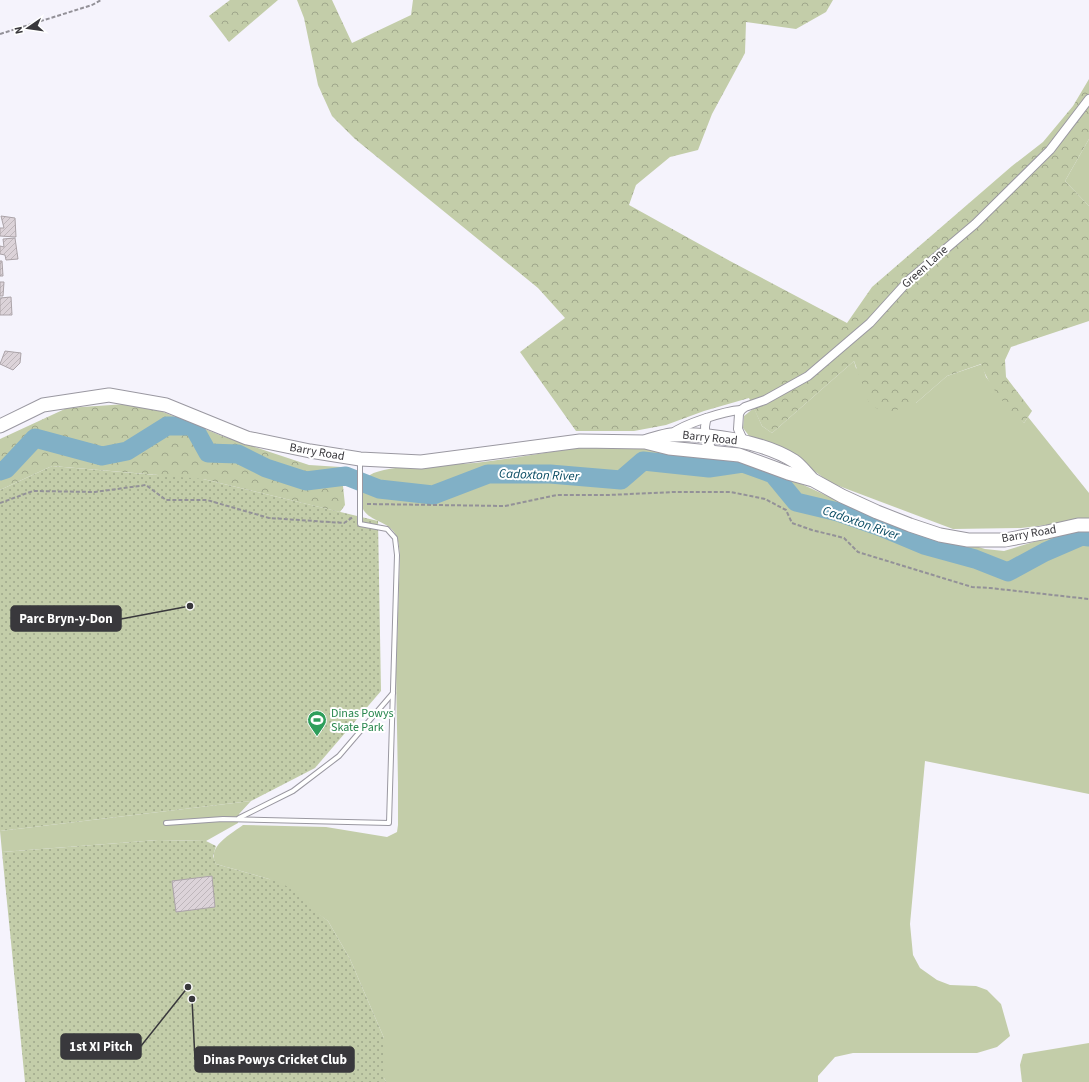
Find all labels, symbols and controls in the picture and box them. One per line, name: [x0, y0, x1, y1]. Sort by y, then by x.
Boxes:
north arrow: [8, 8, 48, 48]
text: N: [11, 25, 27, 35]
street label: Green Lane: [898, 242, 952, 292]
street label: Barry Road: [682, 427, 738, 449]
street label: Barry Road: [288, 439, 346, 465]
water label: Cadoxton River: [499, 465, 580, 485]
water label: Cadoxton River: [820, 501, 902, 545]
street label: Barry Road: [1000, 521, 1058, 547]
callout: Parc Bryn-y-Don: [11, 606, 121, 631]
text: Parc Bryn-y-Don: [19, 610, 113, 628]
place label: Dinas Powys Skate Park: [331, 705, 394, 736]
sports icon: Dinas Powys Skate Park: [306, 709, 328, 737]
callout: 1st XI Pitch: [61, 1034, 141, 1059]
text: 1st XI Pitch: [69, 1038, 133, 1056]
callout: Dinas Powys Cricket Club: [195, 1047, 354, 1072]
text: Dinas Powys Cricket Club: [203, 1051, 347, 1069]

